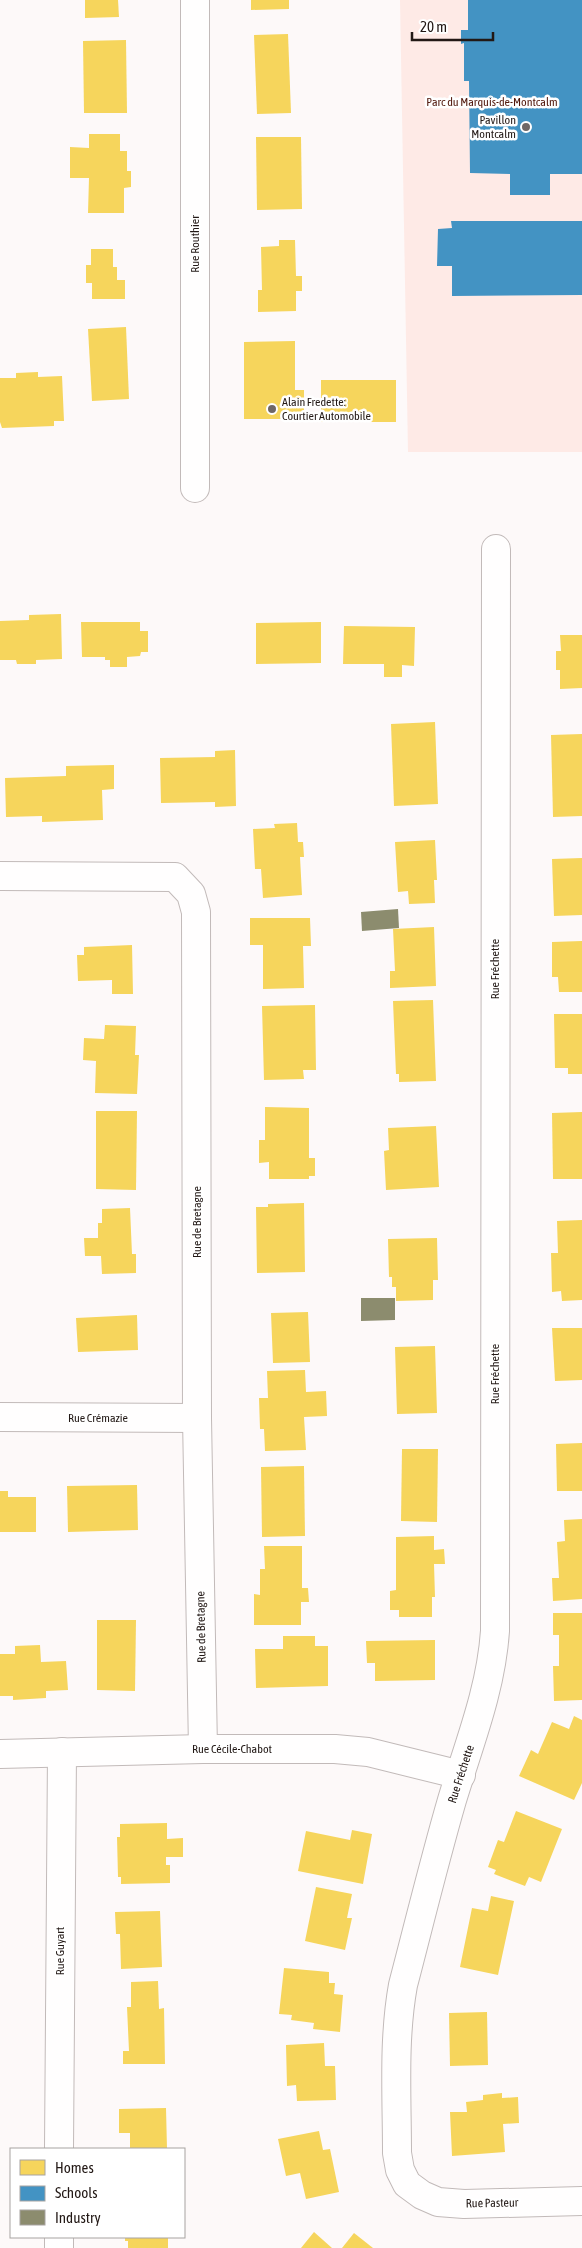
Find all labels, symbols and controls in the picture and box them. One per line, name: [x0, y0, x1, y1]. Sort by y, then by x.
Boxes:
scale bar: [412, 10, 493, 42]
text: 20 m: [420, 18, 447, 35]
park label: Parc du Marquis-de-Montcalm: [426, 95, 558, 109]
place label: Pavillon Montcalm: [471, 113, 516, 141]
marker: Pavillon Montcalm: [520, 121, 532, 133]
street label: Rue Routhier: [188, 215, 202, 273]
place label: Alain Fredette: Courtier Automobile: [282, 395, 371, 423]
marker: Alain Fredette: Courtier Automobile: [266, 403, 278, 415]
street label: Rue Fréchette: [488, 939, 502, 999]
street label: Rue de Bretagne: [190, 1186, 204, 1258]
street label: Rue Fréchette: [488, 1344, 502, 1404]
street label: Rue Crémazie: [68, 1411, 128, 1425]
street label: Rue de Bretagne: [193, 1591, 209, 1663]
street label: Rue Cécile-Chabot: [192, 1742, 273, 1756]
street label: Rue Fréchette: [445, 1743, 477, 1805]
street label: Rue Guyart: [53, 1926, 67, 1975]
legend: [10, 2148, 185, 2238]
text: Homes: [55, 2159, 94, 2176]
text: Schools: [55, 2184, 98, 2201]
street label: Rue Pasteur: [466, 2196, 519, 2210]
text: Industry: [55, 2209, 101, 2226]

